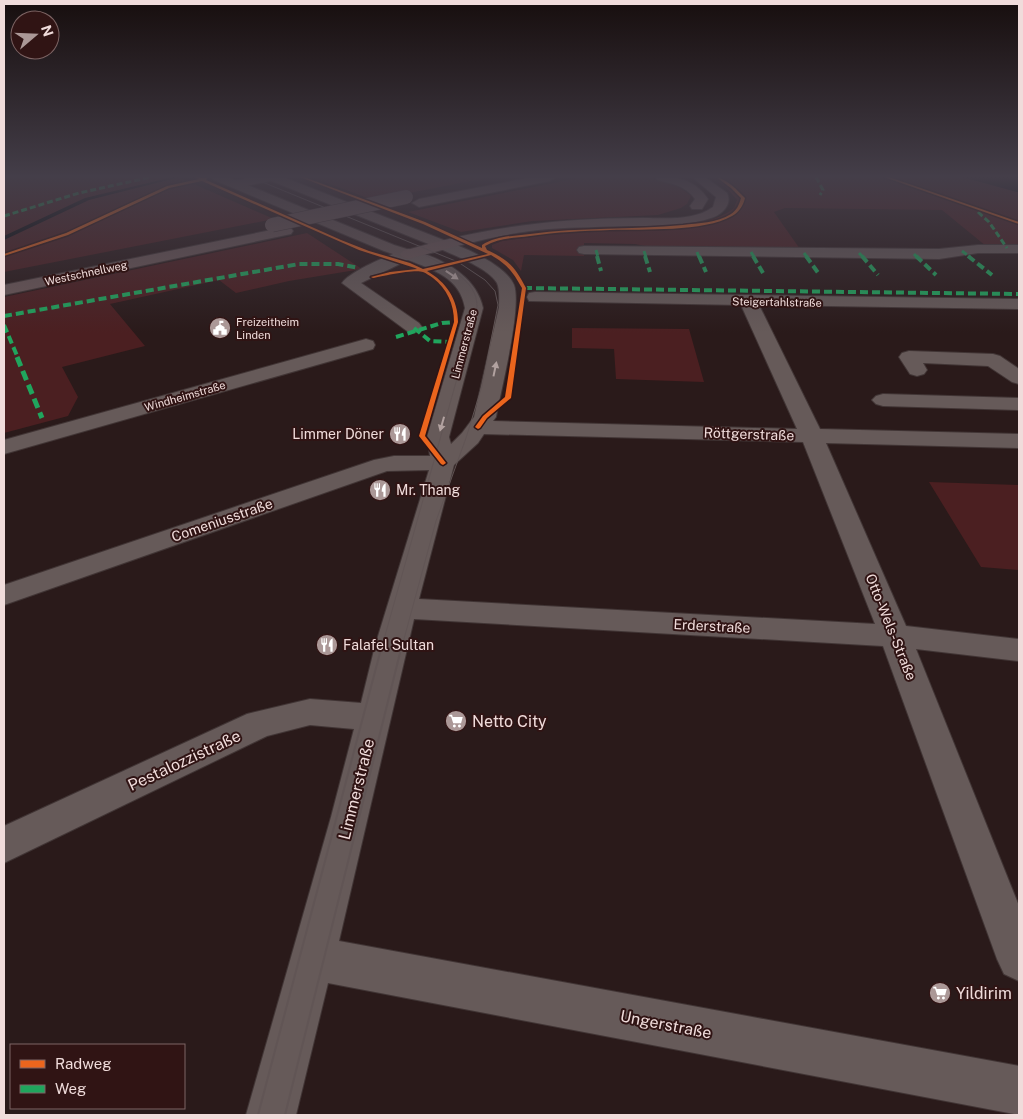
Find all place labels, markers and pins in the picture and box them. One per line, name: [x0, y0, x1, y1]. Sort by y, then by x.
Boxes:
public building icon: Freizeitheim Linden: [208, 316, 232, 340]
place label: Freizeitheim Linden: [236, 316, 299, 341]
restaurant icon: Limmer Döner: [388, 422, 412, 446]
place label: Limmer Döner: [292, 426, 384, 442]
restaurant icon: Mr. Thang: [368, 478, 392, 502]
place label: Mr. Thang: [396, 482, 460, 498]
restaurant icon: Falafel Sultan: [315, 633, 339, 657]
place label: Falafel Sultan: [343, 637, 434, 653]
supermarket icon: Netto City: [444, 709, 468, 733]
place label: Netto City: [472, 712, 547, 731]
supermarket icon: Yildirim: [928, 981, 952, 1005]
place label: Yildirim: [956, 984, 1012, 1003]

